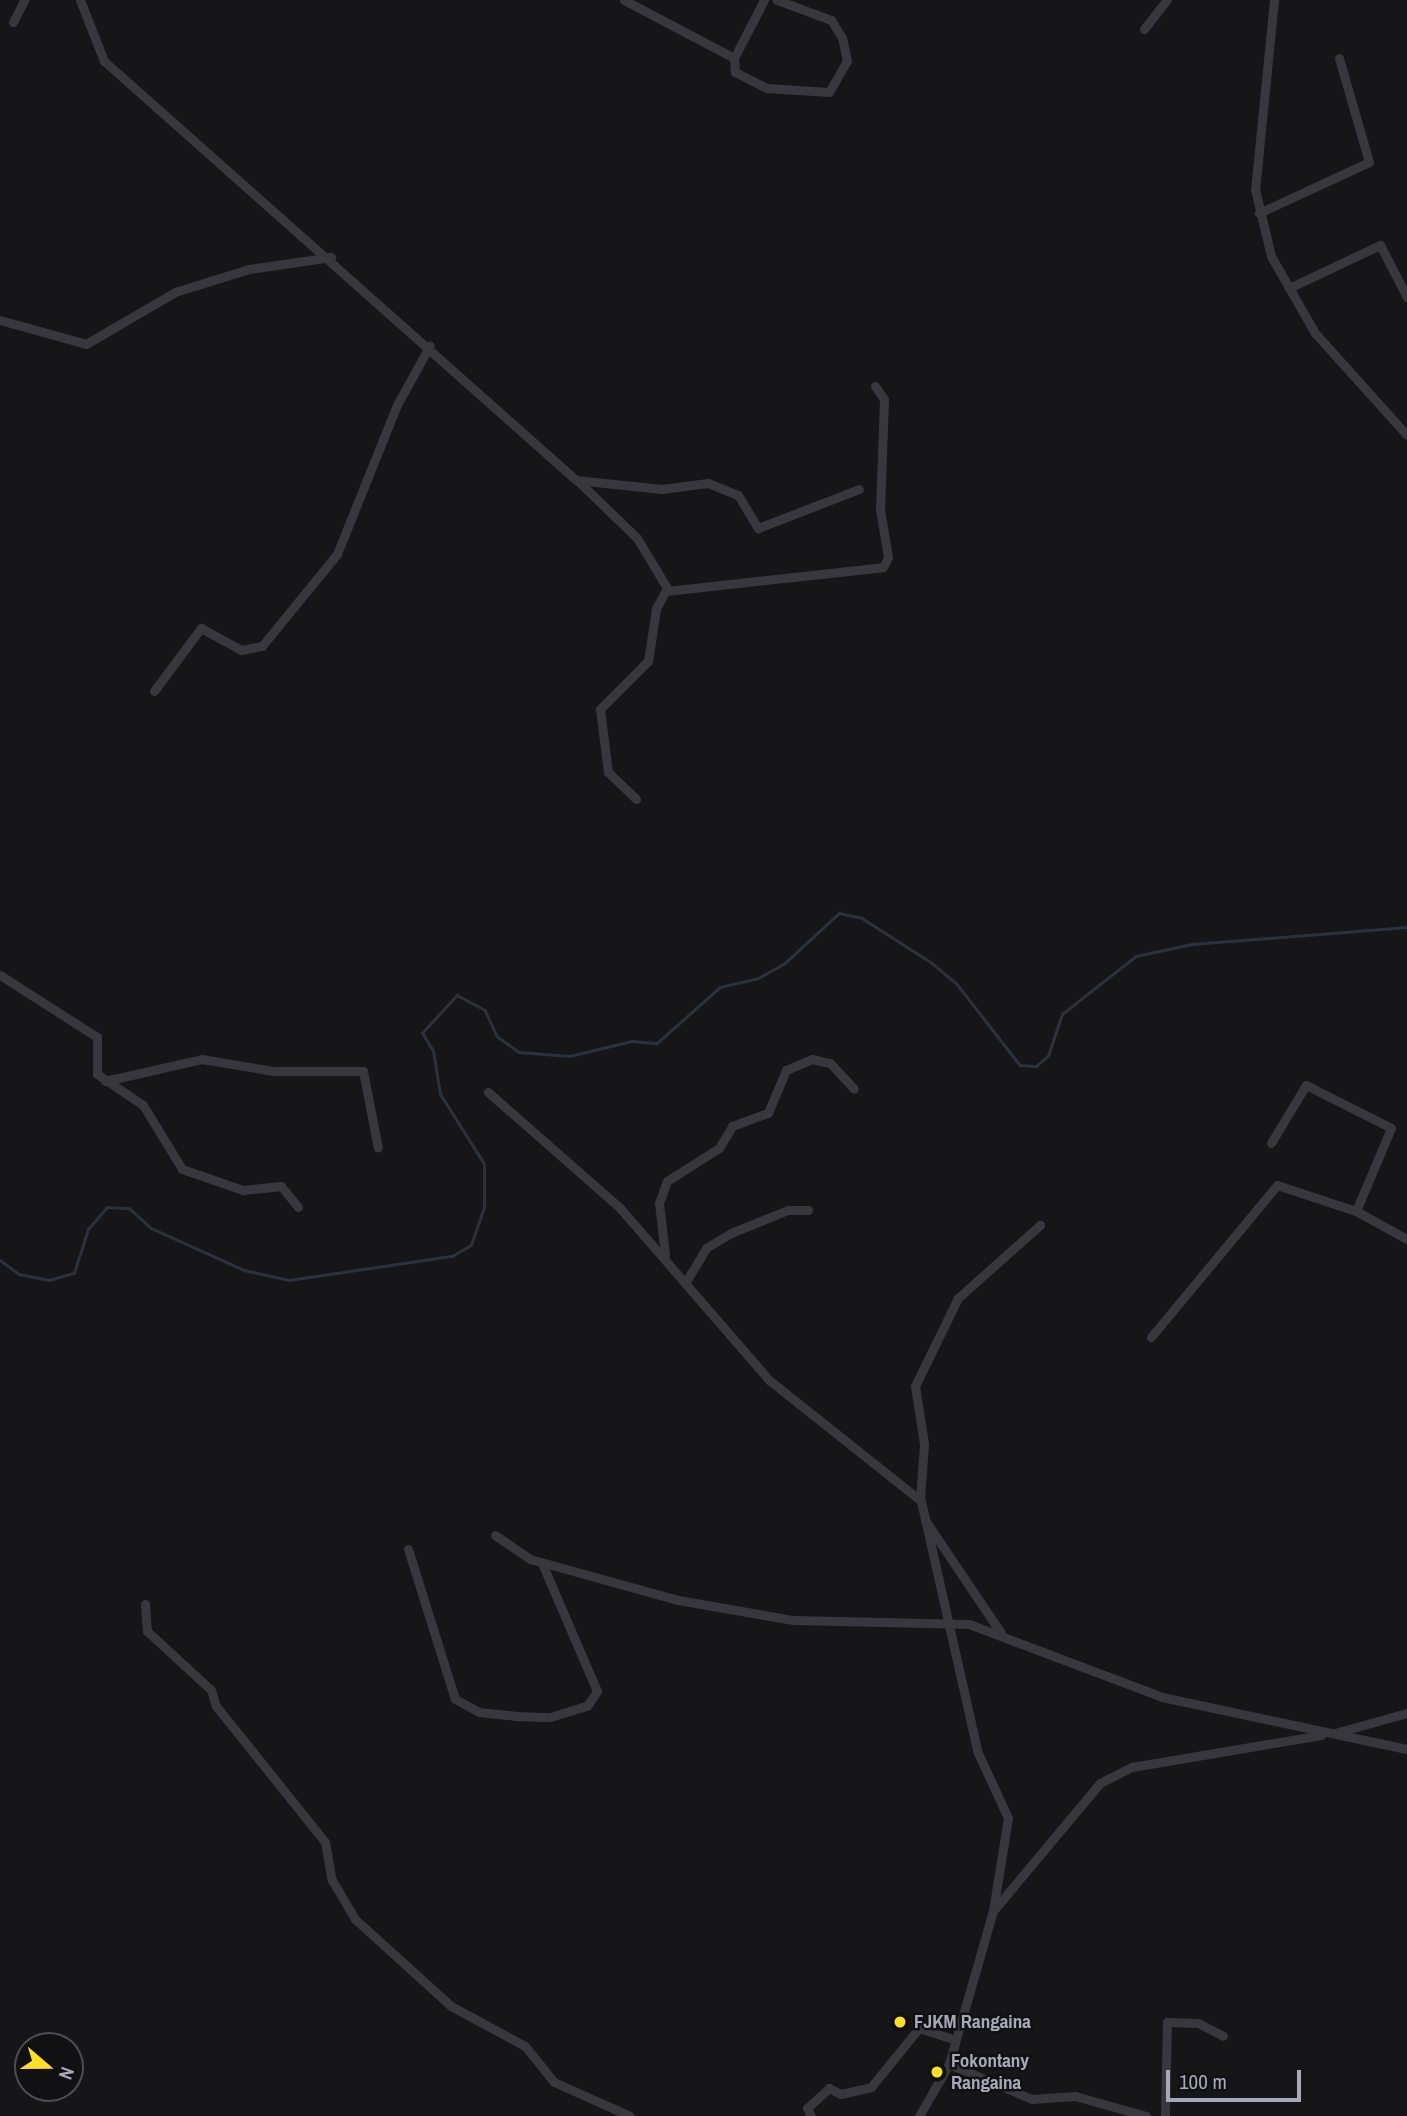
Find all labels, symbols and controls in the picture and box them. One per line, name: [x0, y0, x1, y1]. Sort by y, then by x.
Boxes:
place label: FJKM Rangaina: [914, 2011, 1031, 2033]
marker: FJKM Rangaina: [892, 2014, 908, 2030]
north arrow: [14, 2032, 84, 2102]
place label: Fokontany Rangaina: [951, 2050, 1029, 2094]
scale bar: [1169, 2056, 1304, 2100]
text: N: [53, 2064, 81, 2083]
marker: Fokontany Rangaina: [929, 2064, 945, 2080]
text: 100 m: [1179, 2067, 1227, 2096]

